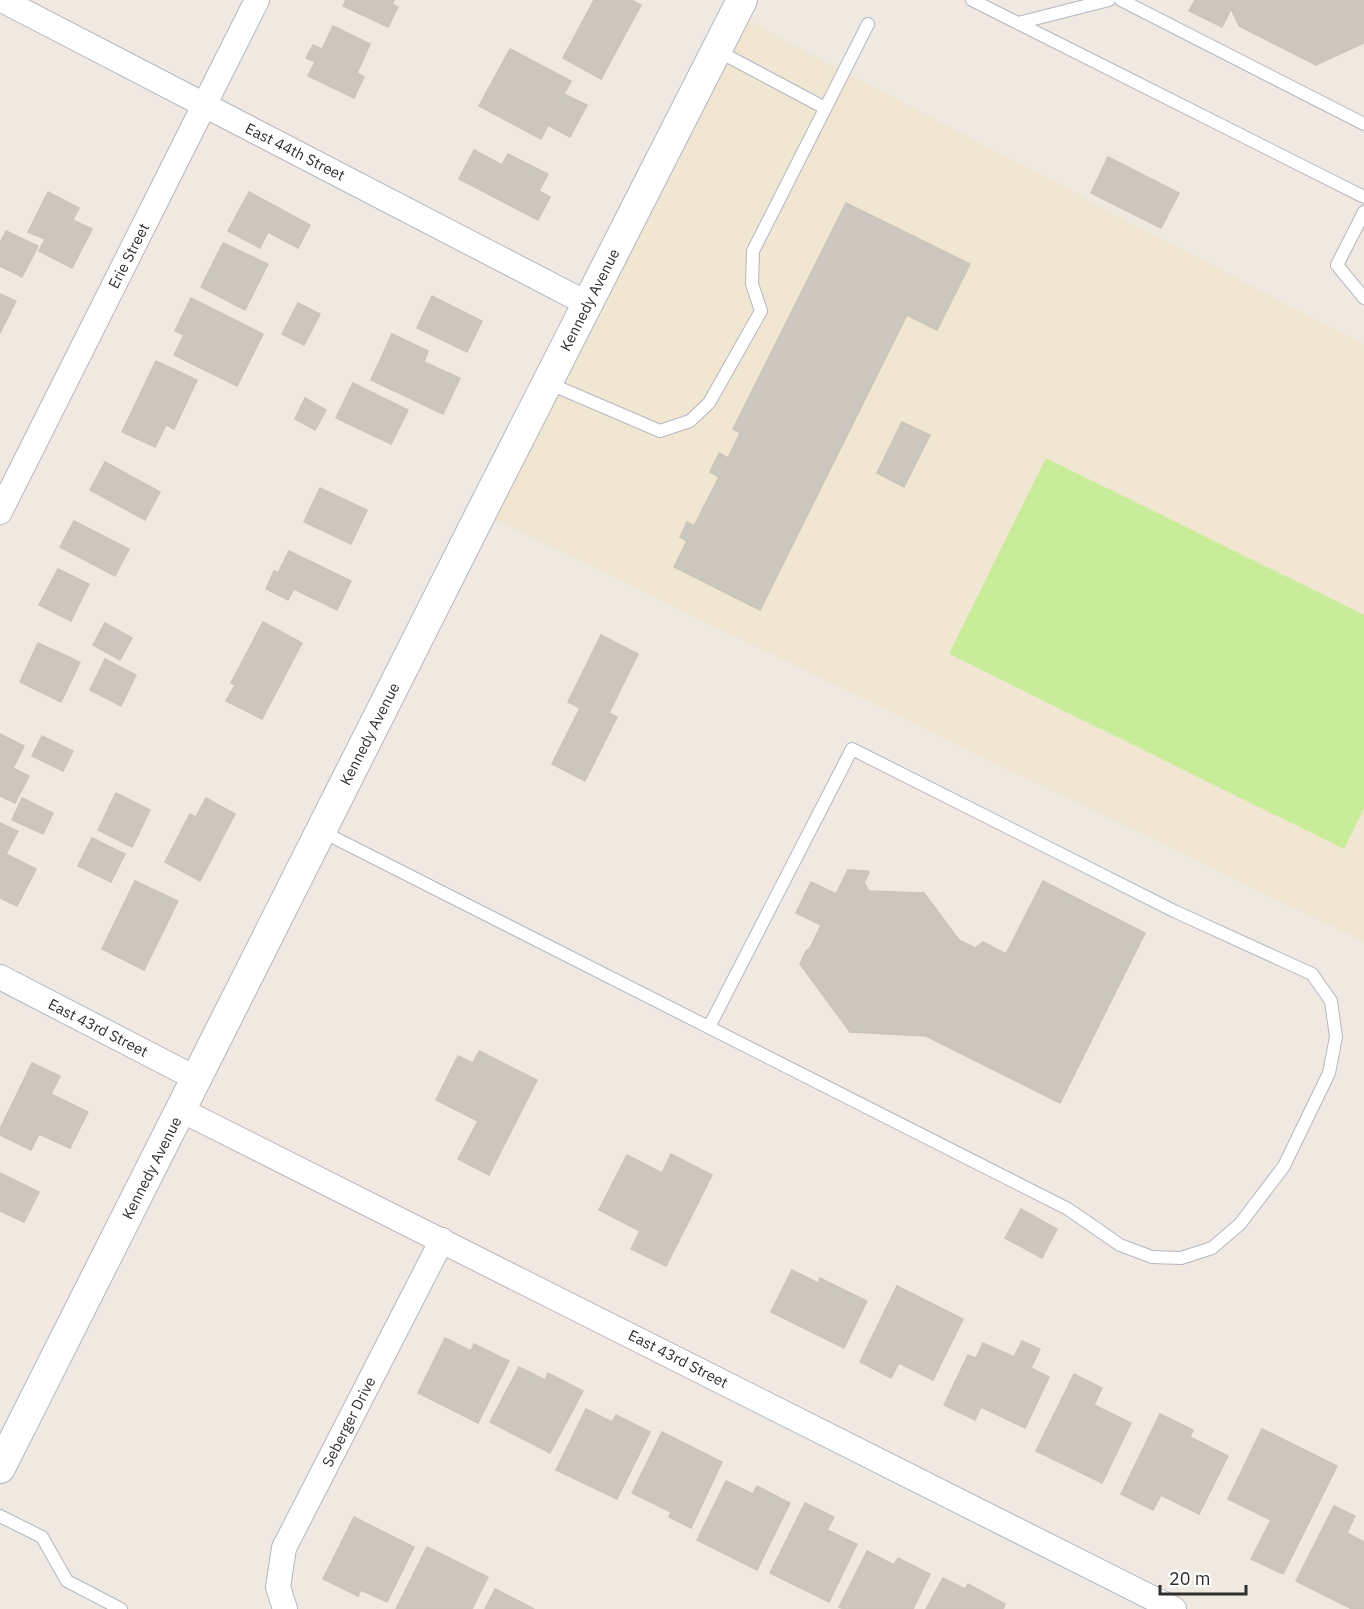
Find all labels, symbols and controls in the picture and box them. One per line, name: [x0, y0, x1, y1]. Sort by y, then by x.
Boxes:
street label: East 44th Street: [242, 118, 348, 185]
street label: Erie Street: [104, 220, 153, 292]
street label: Kennedy Avenue: [556, 245, 624, 354]
street label: Kennedy Avenue: [336, 679, 404, 788]
street label: East 43rd Street: [45, 994, 151, 1061]
street label: Kennedy Avenue: [118, 1113, 186, 1222]
street label: East 43rd Street: [625, 1325, 731, 1392]
street label: Seberger Drive: [318, 1373, 379, 1470]
scale bar: [1160, 1558, 1246, 1596]
text: 20 m: [1169, 1567, 1211, 1590]

